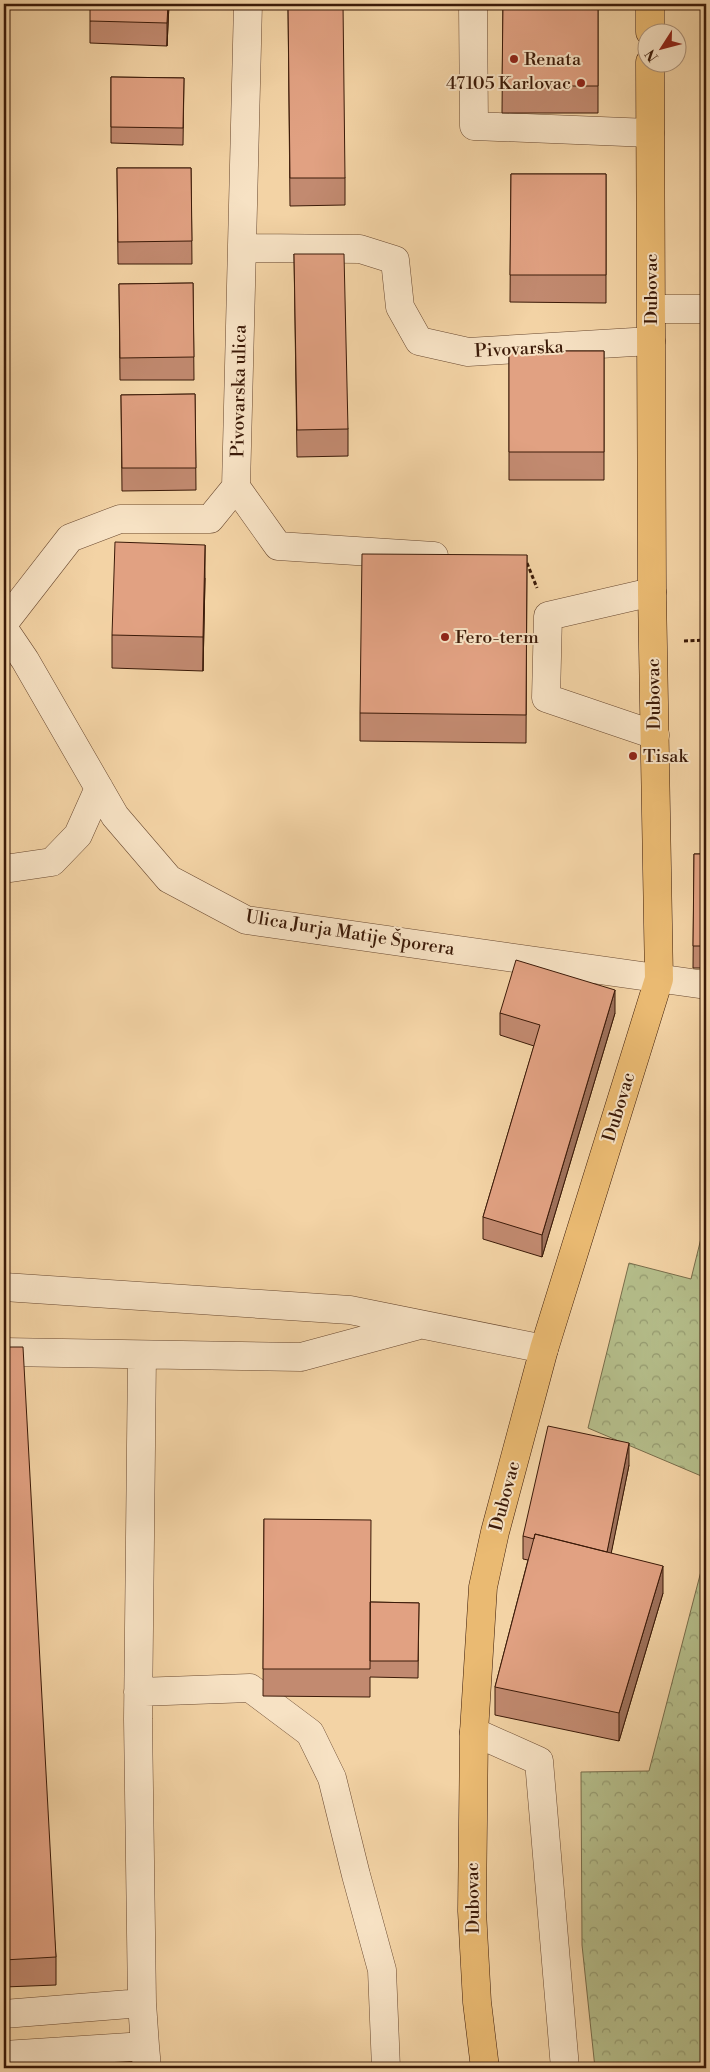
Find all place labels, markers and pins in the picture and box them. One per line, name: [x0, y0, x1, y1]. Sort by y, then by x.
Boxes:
place label: Renata: [524, 48, 582, 71]
marker: Renata: [508, 53, 520, 65]
place label: 47105 Karlovac: [446, 72, 571, 95]
marker: 47105 Karlovac: [575, 77, 587, 89]
place label: Fero-term: [455, 626, 539, 649]
marker: Fero-term: [439, 631, 451, 643]
place label: Tisak: [643, 745, 689, 768]
marker: Tisak: [627, 750, 639, 762]

